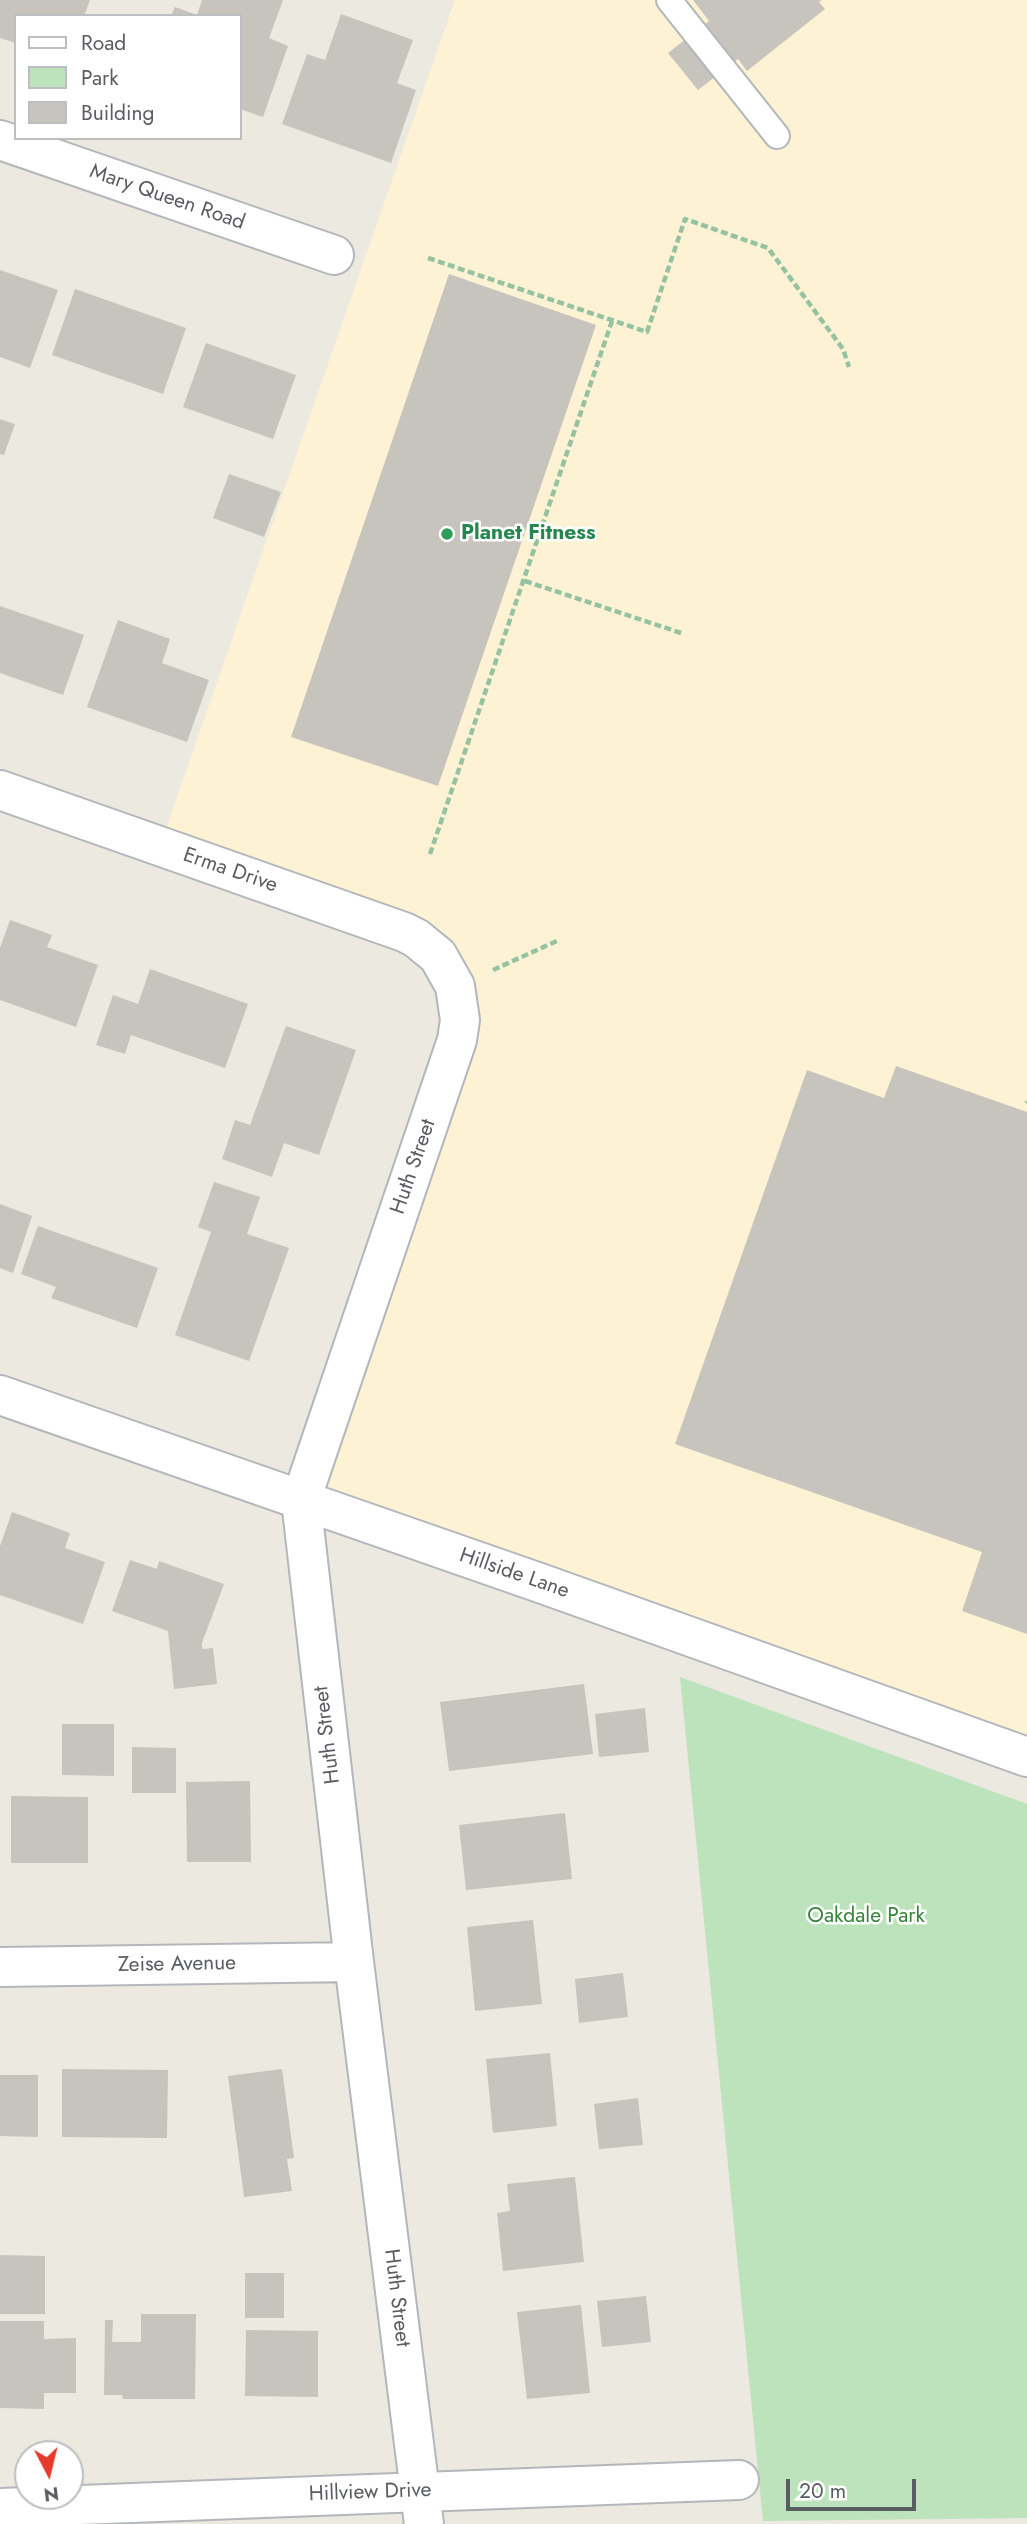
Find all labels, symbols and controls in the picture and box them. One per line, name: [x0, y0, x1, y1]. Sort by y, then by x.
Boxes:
legend: [14, 14, 242, 140]
text: Road: [81, 28, 126, 58]
text: Park: [81, 63, 118, 93]
text: Building: [81, 98, 154, 128]
street label: Mary Queen Road: [86, 160, 248, 236]
place label: Planet Fitness: [461, 521, 596, 547]
marker: Planet Fitness: [439, 526, 455, 542]
street label: Erma Drive: [179, 843, 281, 899]
street label: Huth Street: [386, 1116, 442, 1218]
street label: Hillside Lane: [456, 1543, 572, 1605]
street label: Huth Street: [309, 1685, 347, 1785]
park label: Oakdale Park: [807, 1904, 925, 1930]
street label: Zeise Avenue: [118, 1951, 236, 1979]
street label: Huth Street: [377, 2248, 415, 2348]
north arrow: [14, 2440, 84, 2510]
scale bar: [789, 2464, 918, 2508]
text: 20 m: [799, 2476, 846, 2506]
street label: Hillview Drive: [308, 2478, 432, 2508]
text: N: [42, 2480, 61, 2509]

